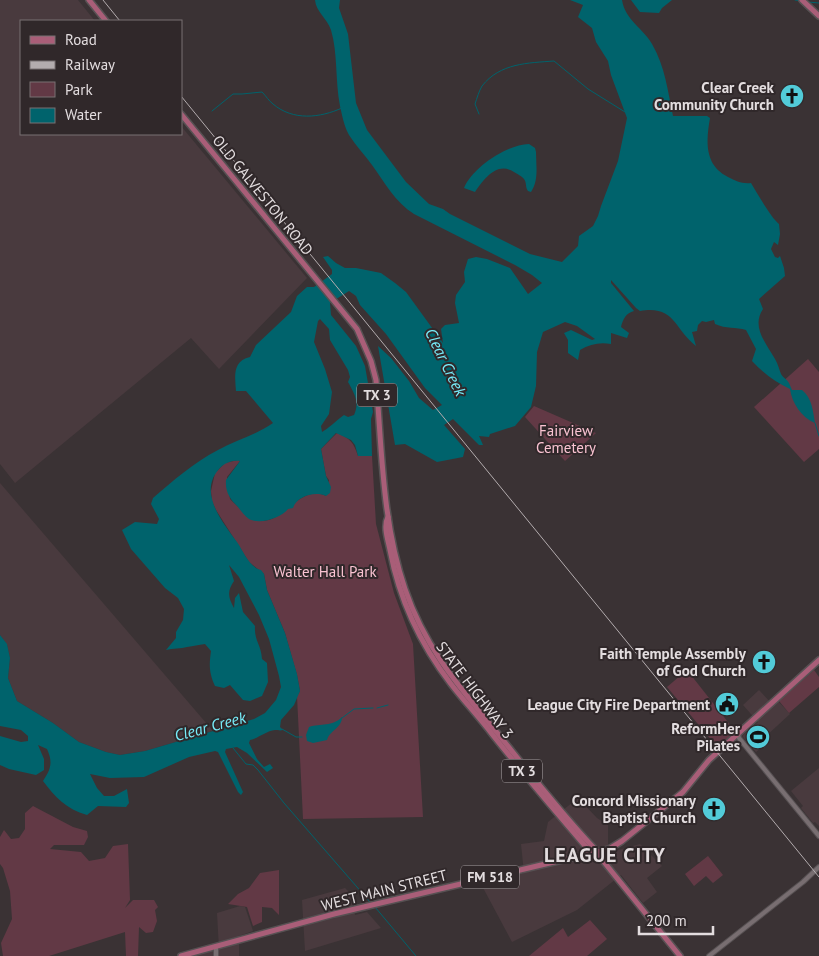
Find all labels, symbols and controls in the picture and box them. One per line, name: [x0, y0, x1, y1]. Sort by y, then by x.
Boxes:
legend: [20, 20, 182, 135]
text: Road: [65, 30, 97, 49]
text: Railway: [65, 55, 115, 74]
place label: Clear Creek Community Church: [654, 78, 775, 114]
text: Park: [65, 80, 93, 99]
church icon: Clear Creek Community Church: [779, 83, 805, 109]
text: Water: [65, 105, 102, 124]
street label: OLD GALVESTON ROAD: [209, 131, 317, 259]
water label: Clear Creek: [421, 325, 471, 400]
road number: TX 3: [357, 384, 397, 406]
park label: Fairview Cemetery: [536, 421, 596, 457]
park label: Walter Hall Park: [273, 562, 377, 581]
street label: STATE HIGHWAY 3: [432, 638, 518, 742]
place label: Faith Temple Assembly of God Church: [600, 644, 747, 680]
church icon: Faith Temple Assembly of God Church: [751, 649, 777, 675]
public building icon: League City Fire Department: [714, 691, 740, 717]
place label: League City Fire Department: [527, 695, 711, 714]
water label: Clear Creek: [172, 707, 249, 745]
place label: ReformHer Pilates: [671, 719, 741, 755]
sports icon: ReformHer Pilates: [745, 724, 771, 750]
road number: TX 3: [502, 759, 542, 782]
place label: Concord Missionary Baptist Church: [572, 791, 697, 827]
church icon: Concord Missionary Baptist Church: [701, 796, 727, 822]
district label: LEAGUE CITY: [544, 842, 666, 868]
street label: WEST MAIN STREET: [319, 865, 449, 915]
road number: FM 518: [461, 866, 519, 889]
scale bar: [639, 904, 713, 936]
text: 200 m: [646, 911, 687, 930]

